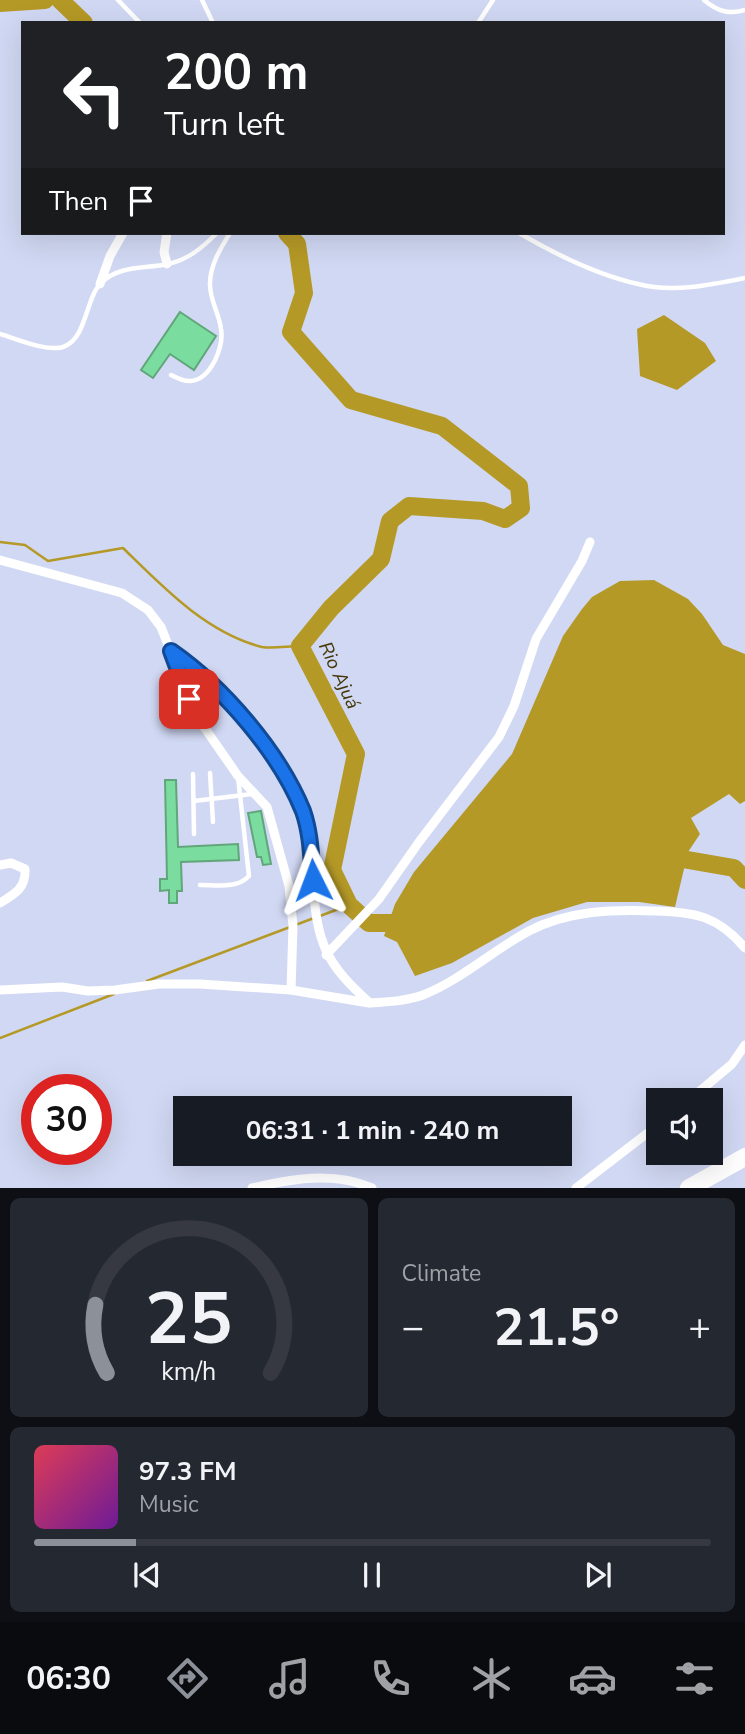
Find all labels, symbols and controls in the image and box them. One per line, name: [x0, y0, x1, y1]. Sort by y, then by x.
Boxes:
text: 200 m: [164, 39, 308, 106]
icon: left: [49, 49, 140, 140]
text: Turn left: [164, 103, 284, 146]
icon: arrive: [122, 182, 160, 220]
text: Then: [49, 184, 108, 219]
water label: Rio Ajuá: [312, 637, 366, 713]
pin: [159, 669, 219, 729]
icon: arrive: [170, 680, 208, 718]
position arrow: [276, 843, 350, 917]
speed limit sign: 30: [21, 1074, 112, 1165]
map controls: [646, 1088, 723, 1165]
button: sound: [646, 1088, 723, 1165]
text: 06:31 · 1 min · 240 m: [246, 1113, 499, 1148]
text: Climate: [402, 1258, 481, 1289]
text: 25: [145, 1270, 232, 1370]
text: 21.5°: [493, 1292, 619, 1363]
text: −: [402, 1302, 424, 1353]
text: +: [688, 1302, 711, 1353]
text: km/h: [161, 1355, 216, 1389]
text: 97.3 FM: [139, 1454, 236, 1489]
text: Music: [139, 1489, 199, 1520]
icon: previous: [128, 1556, 166, 1594]
icon: pause: [353, 1556, 391, 1594]
icon: next: [579, 1556, 617, 1594]
icon: directions: [163, 1654, 212, 1703]
icon: music: [265, 1654, 314, 1703]
icon: phone: [366, 1654, 415, 1703]
icon: climate: [467, 1654, 516, 1703]
icon: car: [568, 1654, 617, 1703]
icon: filters: [670, 1654, 719, 1703]
text: 06:30: [26, 1657, 111, 1700]

